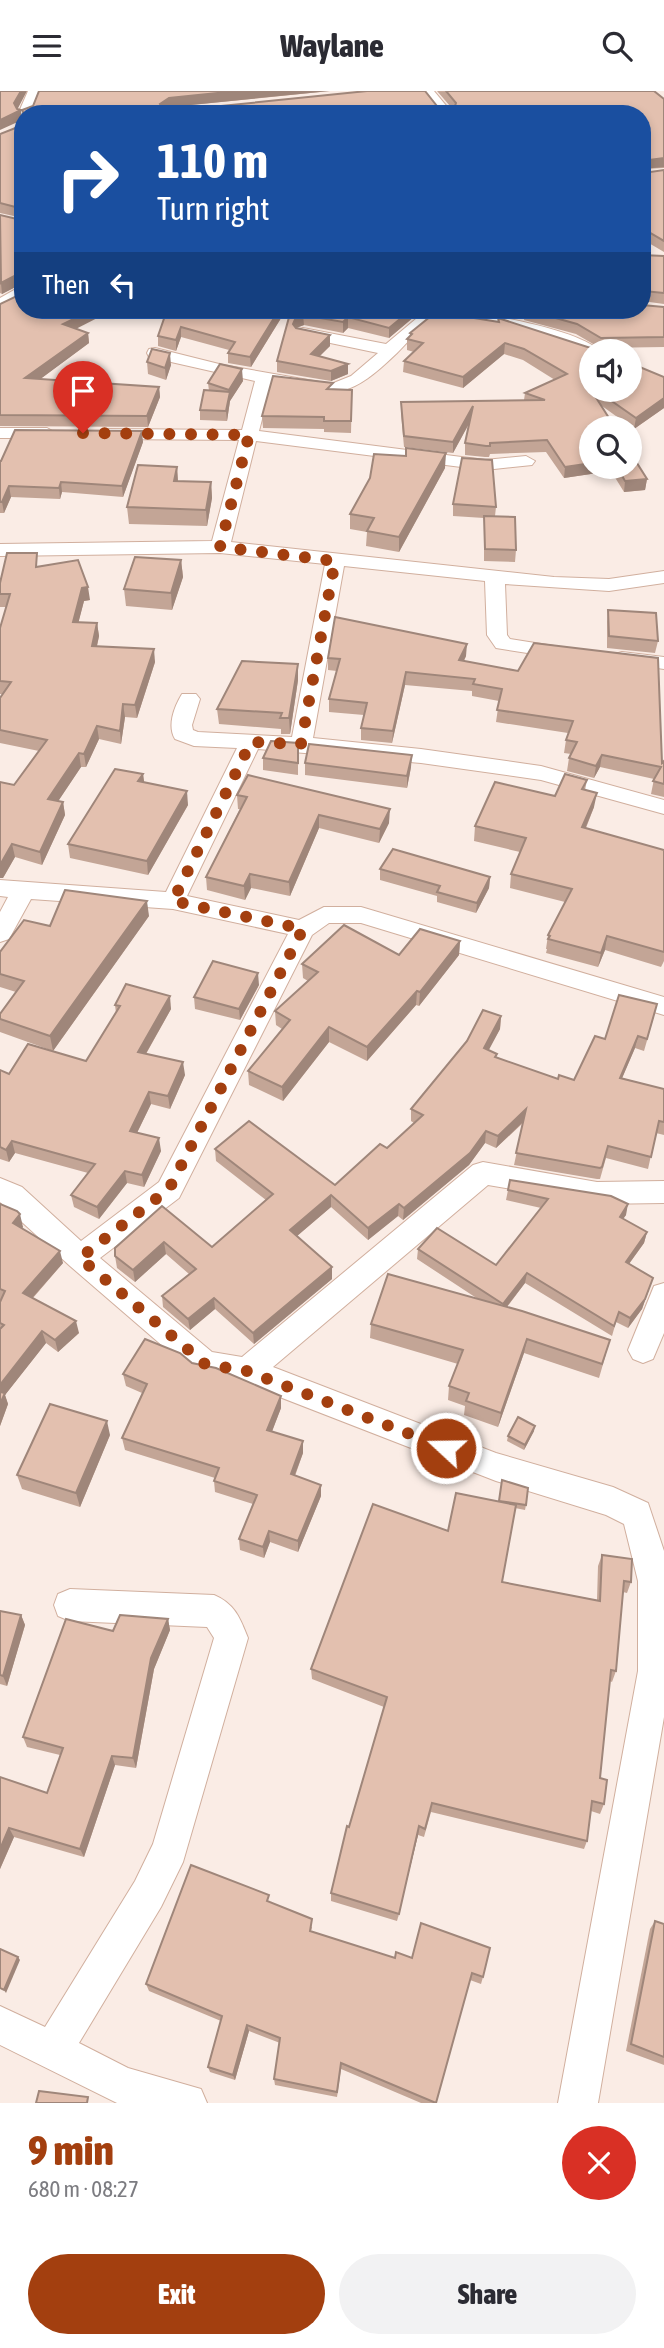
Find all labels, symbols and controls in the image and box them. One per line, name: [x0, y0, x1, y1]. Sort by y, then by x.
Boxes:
icon: menu: [28, 27, 66, 65]
text: Waylane: [280, 27, 384, 64]
icon: search: [598, 27, 636, 65]
text: 110 m: [157, 132, 268, 188]
icon: right: [42, 133, 133, 224]
text: Turn right: [157, 190, 270, 227]
icon: left: [104, 266, 142, 304]
text: Then: [42, 270, 90, 300]
map controls: [579, 339, 642, 479]
button: sound: [579, 339, 642, 402]
pin: [53, 361, 113, 433]
icon: arrive: [64, 372, 102, 410]
button: search: [579, 416, 642, 479]
position arrow: [409, 1411, 483, 1485]
text: 9 min: [28, 2126, 114, 2174]
button: close: [562, 2126, 636, 2200]
text: 680 m · 08:27: [28, 2176, 139, 2202]
button: Exit: [28, 2254, 325, 2334]
button: Share: [339, 2254, 636, 2334]

